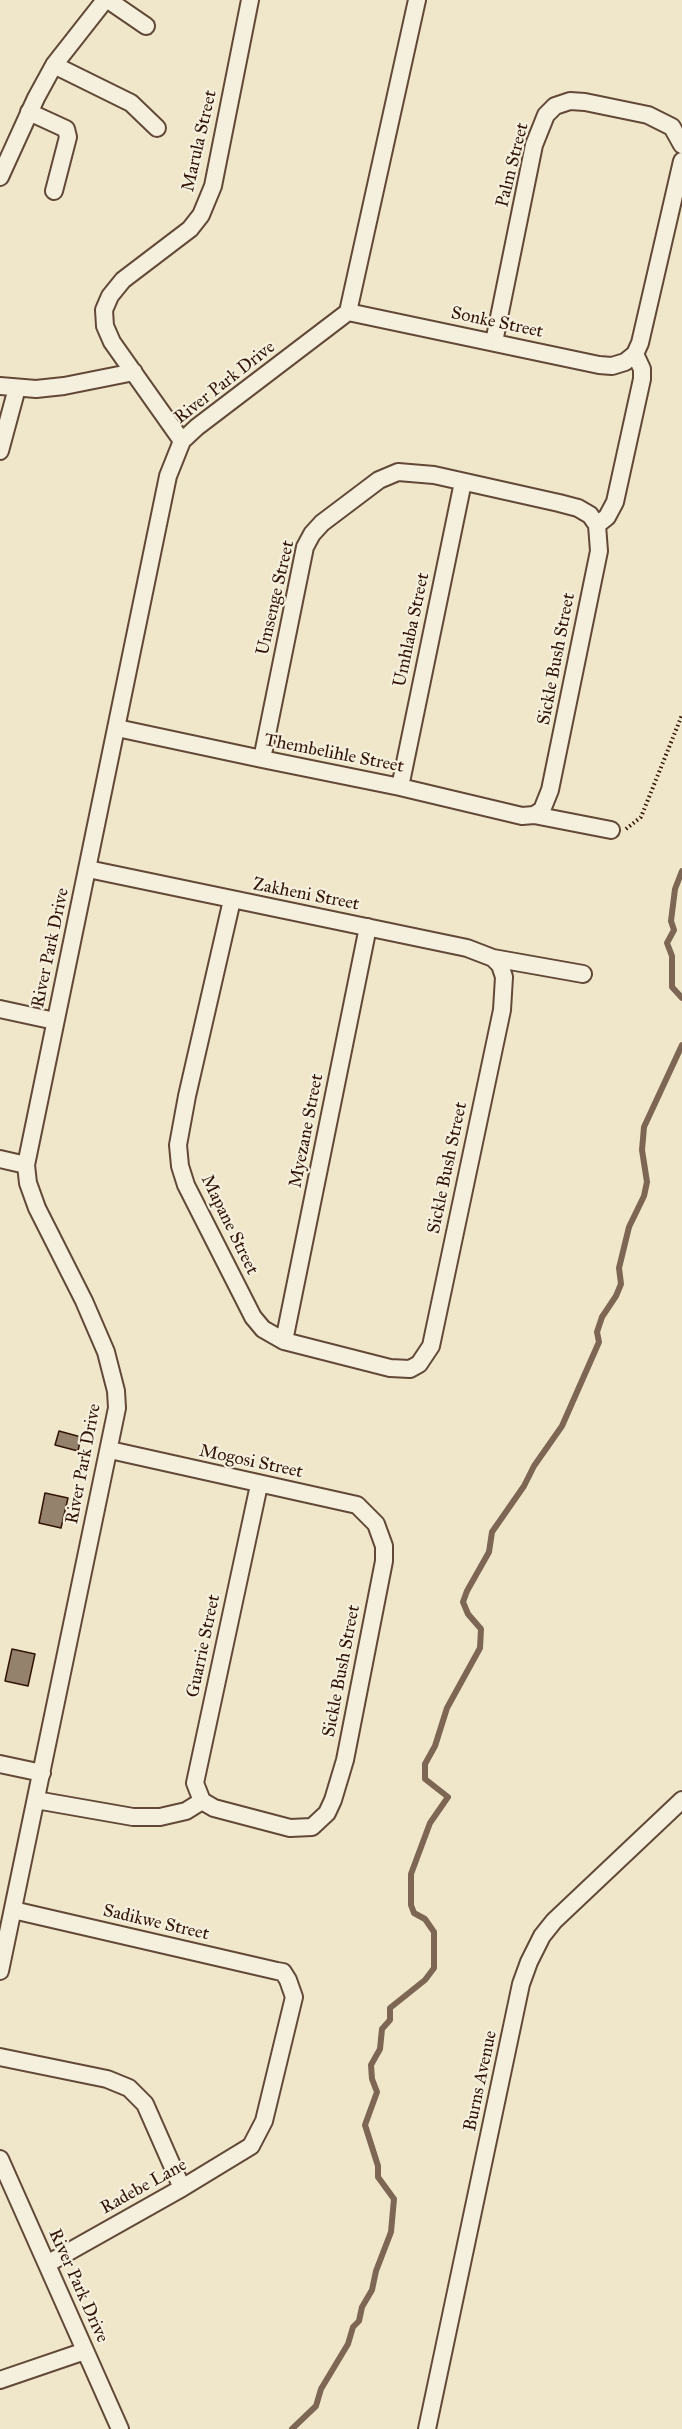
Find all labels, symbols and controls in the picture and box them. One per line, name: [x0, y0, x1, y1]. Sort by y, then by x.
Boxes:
street label: Marula Street: [178, 88, 222, 194]
street label: Palm Street: [492, 121, 534, 209]
street label: Sonke Street: [449, 303, 545, 343]
street label: River Park Drive: [170, 337, 280, 429]
street label: Umsenge Street: [252, 538, 300, 658]
street label: Umhlaba Street: [389, 571, 435, 689]
street label: Sickle Bush Street: [534, 591, 580, 727]
street label: Thembelihle Street: [262, 730, 406, 778]
street label: Zakheni Street: [251, 874, 361, 916]
street label: River Park Drive: [28, 886, 74, 1010]
street label: Myezane Street: [285, 1072, 329, 1190]
street label: Sickle Bush Street: [424, 1100, 472, 1236]
street label: Mapane Street: [195, 1171, 263, 1279]
street label: River Park Drive: [62, 1402, 106, 1526]
street label: Mogosi Street: [197, 1440, 305, 1484]
street label: Guarrie Street: [183, 1592, 225, 1700]
street label: Sickle Bush Street: [319, 1603, 365, 1739]
street label: Sadikwe Street: [101, 1900, 211, 1946]
street label: Burns Avenue: [460, 2029, 502, 2133]
street label: Radebe Lane: [97, 2155, 191, 2219]
street label: River Park Drive: [43, 2226, 113, 2346]

